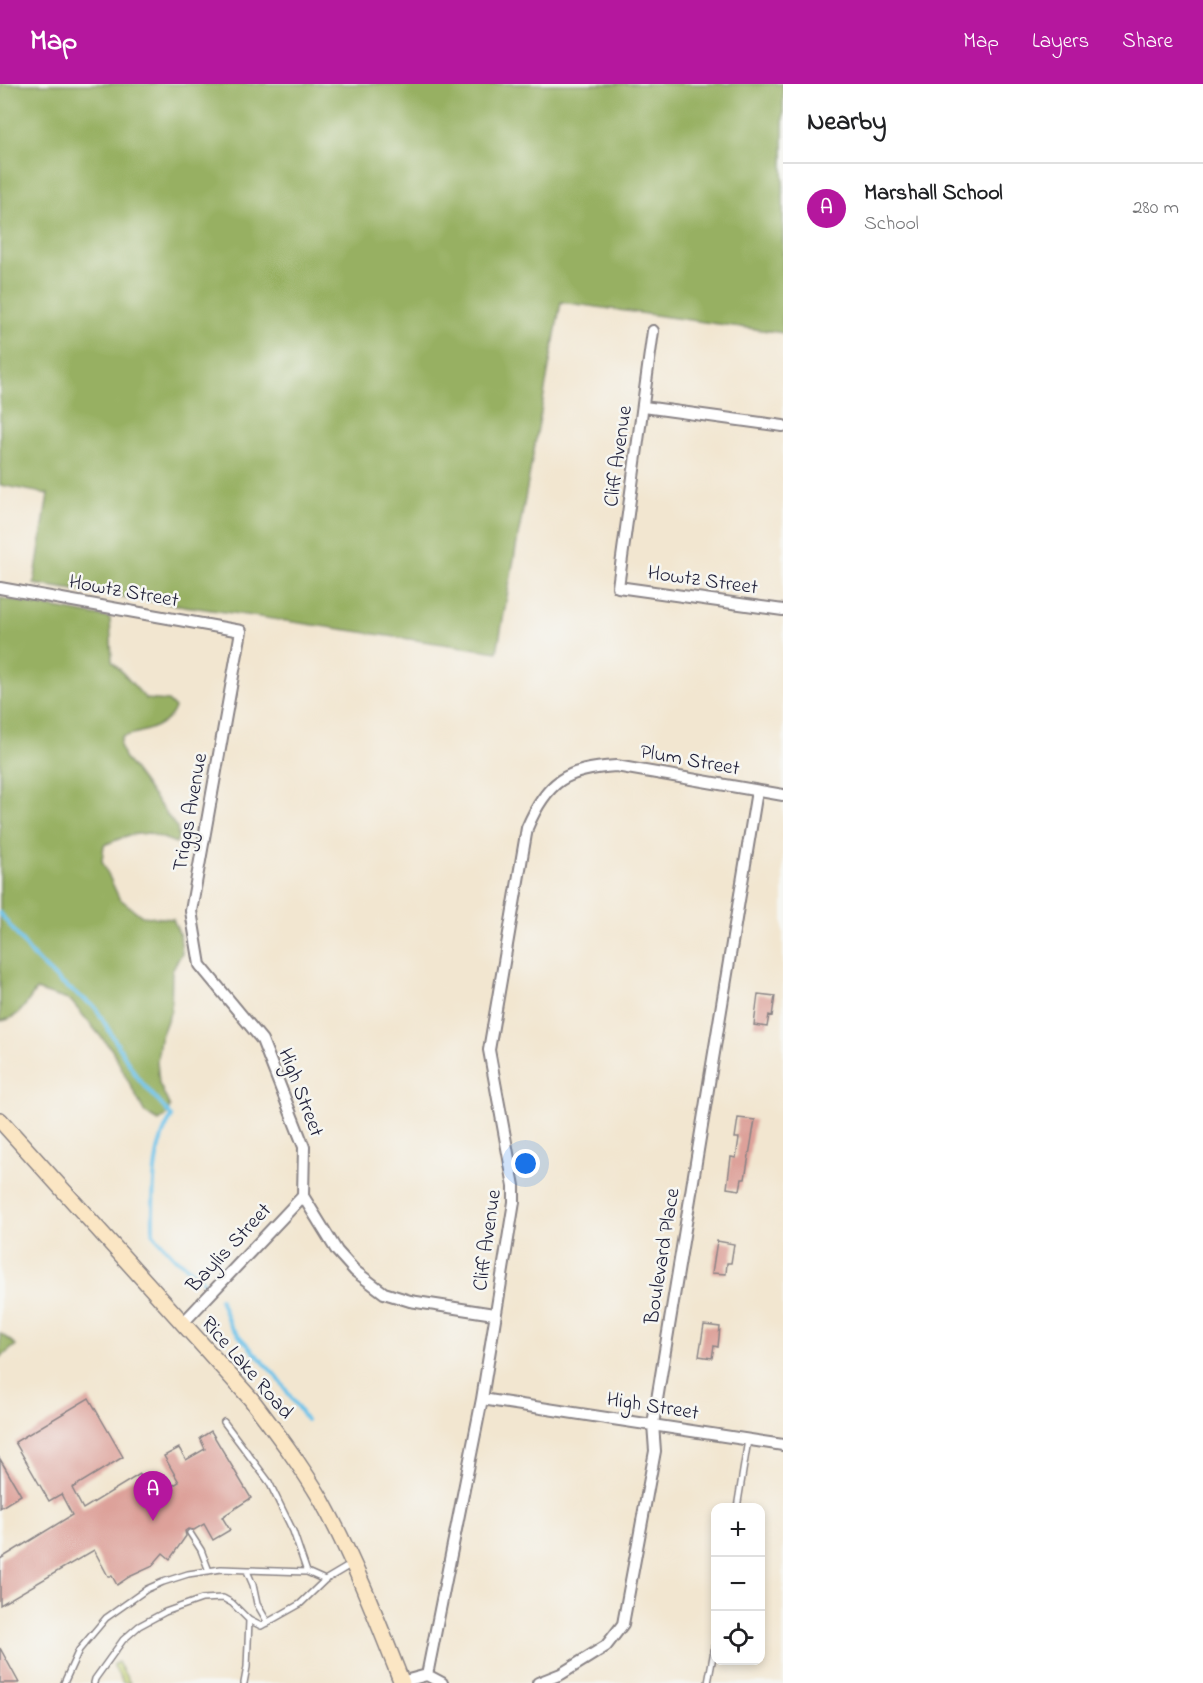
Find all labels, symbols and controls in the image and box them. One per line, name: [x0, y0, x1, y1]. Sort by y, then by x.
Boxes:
text: Map: [30, 22, 77, 63]
text: Map: [963, 27, 999, 57]
text: Layers: [1032, 27, 1089, 57]
text: Share: [1122, 27, 1173, 57]
text: Nearby: [807, 104, 886, 142]
text: Marshall School: [864, 178, 1003, 210]
text: A: [820, 194, 833, 223]
text: 280 m: [1132, 194, 1179, 223]
text: School: [864, 210, 919, 239]
street label: Cliff Avenue: [597, 403, 641, 509]
street label: Howtz Street: [646, 558, 760, 604]
street label: Howtz Street: [66, 568, 181, 616]
street label: Plum Street: [637, 737, 742, 784]
street label: Triggs Avenue: [166, 750, 218, 874]
street label: High Street: [268, 1044, 331, 1142]
your location: [511, 1149, 540, 1178]
street label: Boulevard Place: [637, 1186, 689, 1328]
street label: Cliff Avenue: [466, 1187, 510, 1293]
street label: Baylis Street: [179, 1197, 281, 1302]
street label: Rice Lake Road: [193, 1310, 300, 1427]
street label: High Street: [604, 1385, 701, 1431]
pin: A: [134, 1472, 172, 1521]
map controls: [711, 1503, 765, 1665]
button: +: [711, 1503, 765, 1557]
button: −: [711, 1557, 765, 1611]
button: locate: [711, 1611, 765, 1665]

